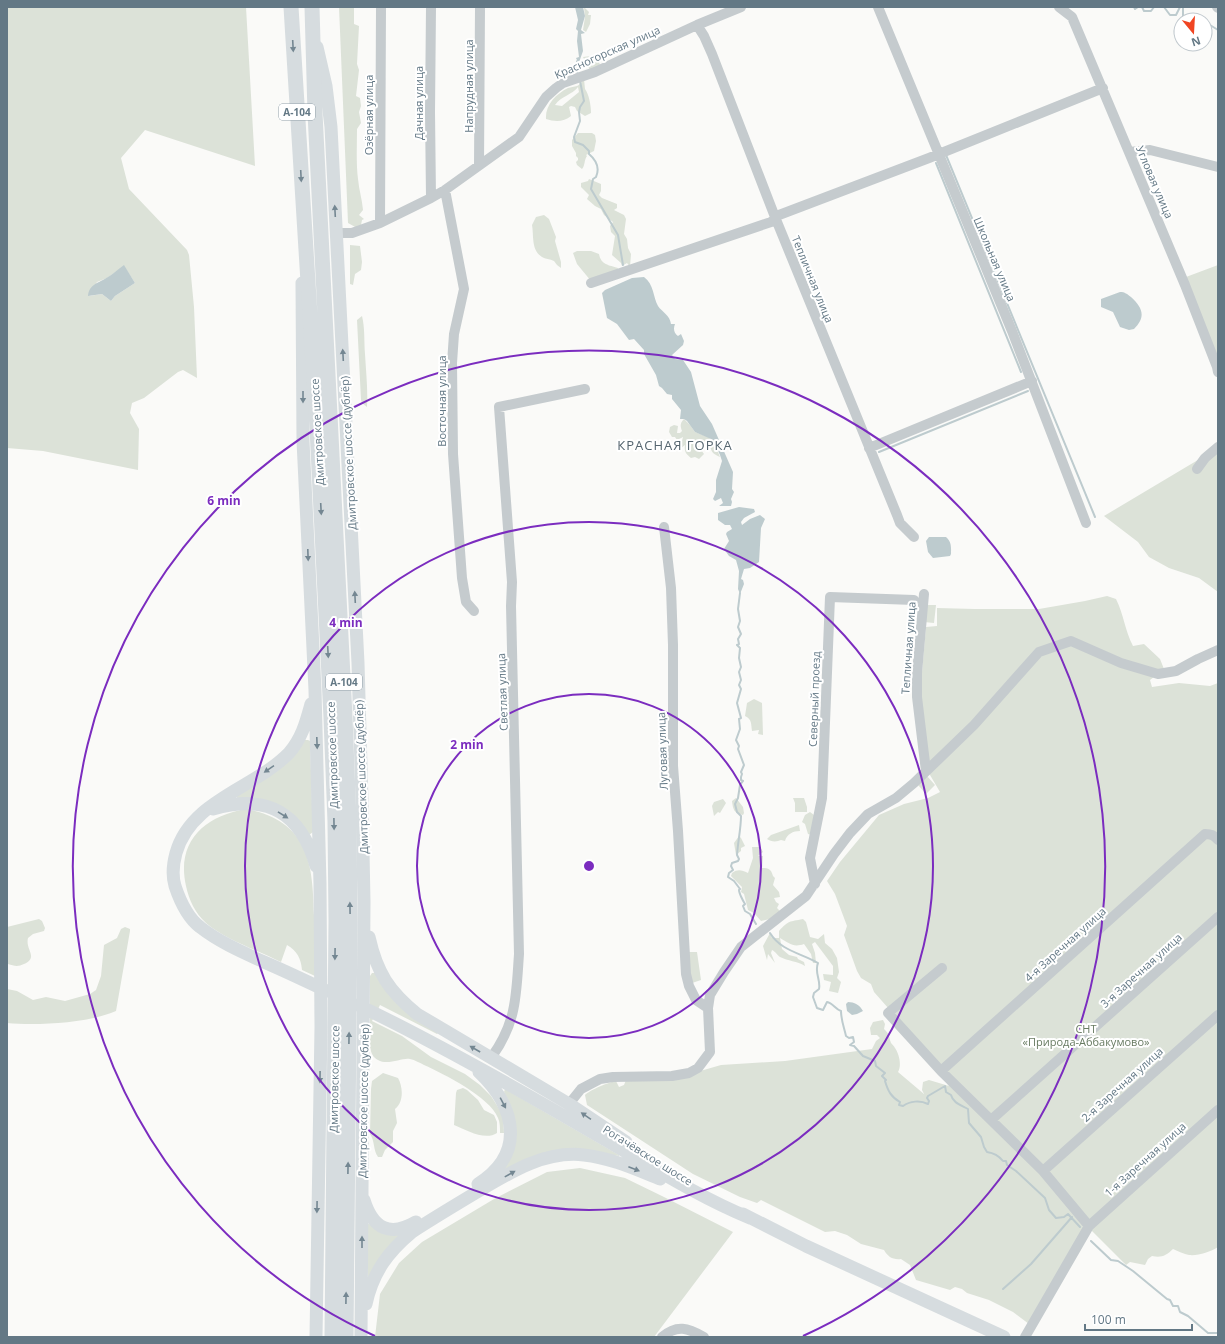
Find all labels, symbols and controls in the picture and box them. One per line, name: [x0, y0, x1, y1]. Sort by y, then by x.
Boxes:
north arrow: [1173, 12, 1213, 52]
street label: Красногорская улица: [552, 22, 662, 82]
text: N: [1190, 33, 1203, 51]
street label: Напрудная улица: [461, 39, 476, 133]
one-way arrow: [290, 40, 296, 53]
street label: Дачная улица: [411, 66, 426, 140]
street label: Озёрная улица: [361, 75, 376, 155]
road number: А-104: [279, 104, 315, 120]
street label: Угловая улица: [1133, 143, 1177, 221]
one-way arrow: [297, 170, 304, 182]
one-way arrow: [332, 204, 338, 217]
street label: Школьная улица: [970, 215, 1020, 303]
street label: Тепличная улица: [789, 233, 837, 325]
one-way arrow: [339, 349, 346, 361]
street label: Восточная улица: [434, 355, 449, 447]
street label: Дмитровское шоссе (дублёр): [336, 376, 360, 530]
street label: Дмитровское шоссе: [307, 378, 327, 486]
one-way arrow: [300, 391, 306, 404]
district label: КРАСНАЯ ГОРКА: [617, 436, 733, 454]
text: 6 min: [207, 492, 241, 509]
one-way arrow: [318, 503, 324, 516]
one-way arrow: [305, 549, 312, 561]
one-way arrow: [351, 591, 358, 603]
street label: Тепличная улица: [897, 601, 919, 695]
text: 4 min: [329, 614, 363, 631]
one-way arrow: [325, 646, 331, 659]
street label: Северный проезд: [805, 650, 823, 747]
street label: Светлая улица: [493, 653, 511, 731]
road number: А-104: [326, 674, 362, 690]
street label: Дмитровское шоссе (дублёр): [351, 700, 371, 854]
street label: Дмитровское шоссе: [323, 701, 341, 809]
street label: Луговая улица: [653, 712, 671, 790]
text: 2 min: [450, 736, 484, 753]
one-way arrow: [314, 737, 320, 750]
one-way arrow: [263, 765, 274, 772]
one-way arrow: [277, 811, 289, 818]
one-way arrow: [331, 818, 338, 830]
centre of rings: [582, 859, 596, 873]
one-way arrow: [347, 901, 353, 914]
street label: 4-я Заречная улица: [1021, 903, 1109, 985]
street label: 3-я Заречная улица: [1097, 929, 1185, 1011]
one-way arrow: [332, 948, 339, 960]
park label: СНТ «Природа-Аббакумово»: [1023, 1021, 1150, 1049]
street label: Дмитровское шоссе (дублёр): [354, 1024, 372, 1178]
street label: Дмитровское шоссе: [326, 1025, 342, 1133]
one-way arrow: [346, 1031, 352, 1044]
street label: 2-я Заречная улица: [1078, 1043, 1166, 1125]
one-way arrow: [469, 1045, 481, 1052]
one-way arrow: [317, 1071, 323, 1084]
one-way arrow: [499, 1097, 506, 1109]
one-way arrow: [581, 1112, 591, 1120]
street label: 1-я Заречная улица: [1101, 1118, 1189, 1200]
street label: Рогачёвское шоссе: [600, 1121, 696, 1189]
one-way arrow: [345, 1161, 351, 1174]
one-way arrow: [629, 1166, 641, 1172]
one-way arrow: [504, 1170, 516, 1177]
one-way arrow: [314, 1201, 320, 1214]
one-way arrow: [358, 1236, 365, 1248]
one-way arrow: [343, 1291, 349, 1304]
scale bar: [1085, 1306, 1192, 1332]
text: 100 m: [1091, 1311, 1126, 1328]

